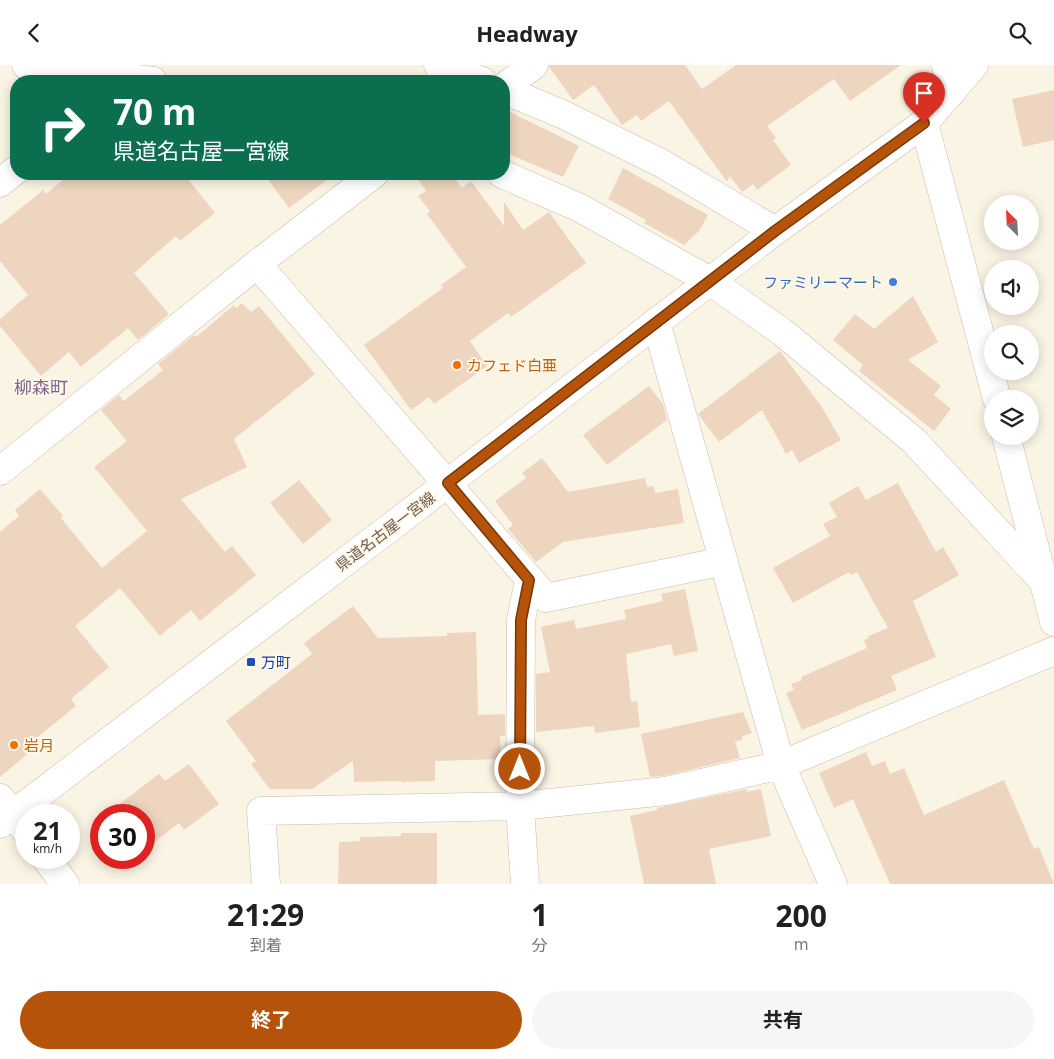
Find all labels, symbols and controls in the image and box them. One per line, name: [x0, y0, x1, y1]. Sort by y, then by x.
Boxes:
text: Headway: [476, 18, 578, 48]
icon: back: [20, 19, 48, 47]
icon: search: [1006, 19, 1034, 47]
pin: [903, 72, 945, 123]
icon: arrive: [910, 79, 938, 107]
text: 70 m: [113, 88, 196, 135]
icon: right: [30, 95, 95, 160]
text: 県道名古屋一宮線: [113, 135, 289, 165]
north arrow: [984, 195, 1039, 250]
map controls: [984, 195, 1039, 445]
button: sound: [984, 260, 1039, 315]
place label: ファミリーマート: [763, 272, 883, 292]
marker: ファミリーマート: [887, 276, 899, 288]
button: search: [984, 325, 1039, 380]
place label: カフェド白亜: [467, 355, 557, 375]
marker: カフェド白亜: [451, 359, 463, 371]
district label: 柳森町: [14, 375, 68, 399]
button: layers: [984, 390, 1039, 445]
street label: 県道名古屋一宮線: [331, 487, 439, 575]
place label: 万町: [261, 652, 291, 672]
marker: 万町: [245, 656, 257, 668]
place label: 岩月: [24, 735, 54, 755]
marker: 岩月: [8, 739, 20, 751]
position arrow: [493, 742, 545, 794]
speed limit sign: 30: [90, 804, 155, 869]
text: 21: [33, 813, 62, 847]
text: km/h: [33, 840, 62, 857]
text: 21:29: [227, 894, 304, 935]
text: 1: [531, 894, 548, 935]
text: 200: [775, 895, 827, 936]
text: m: [794, 933, 809, 955]
text: 到着: [250, 934, 282, 956]
text: 分: [532, 934, 548, 956]
button: 終了: [20, 991, 522, 1049]
button: 共有: [532, 991, 1034, 1049]

